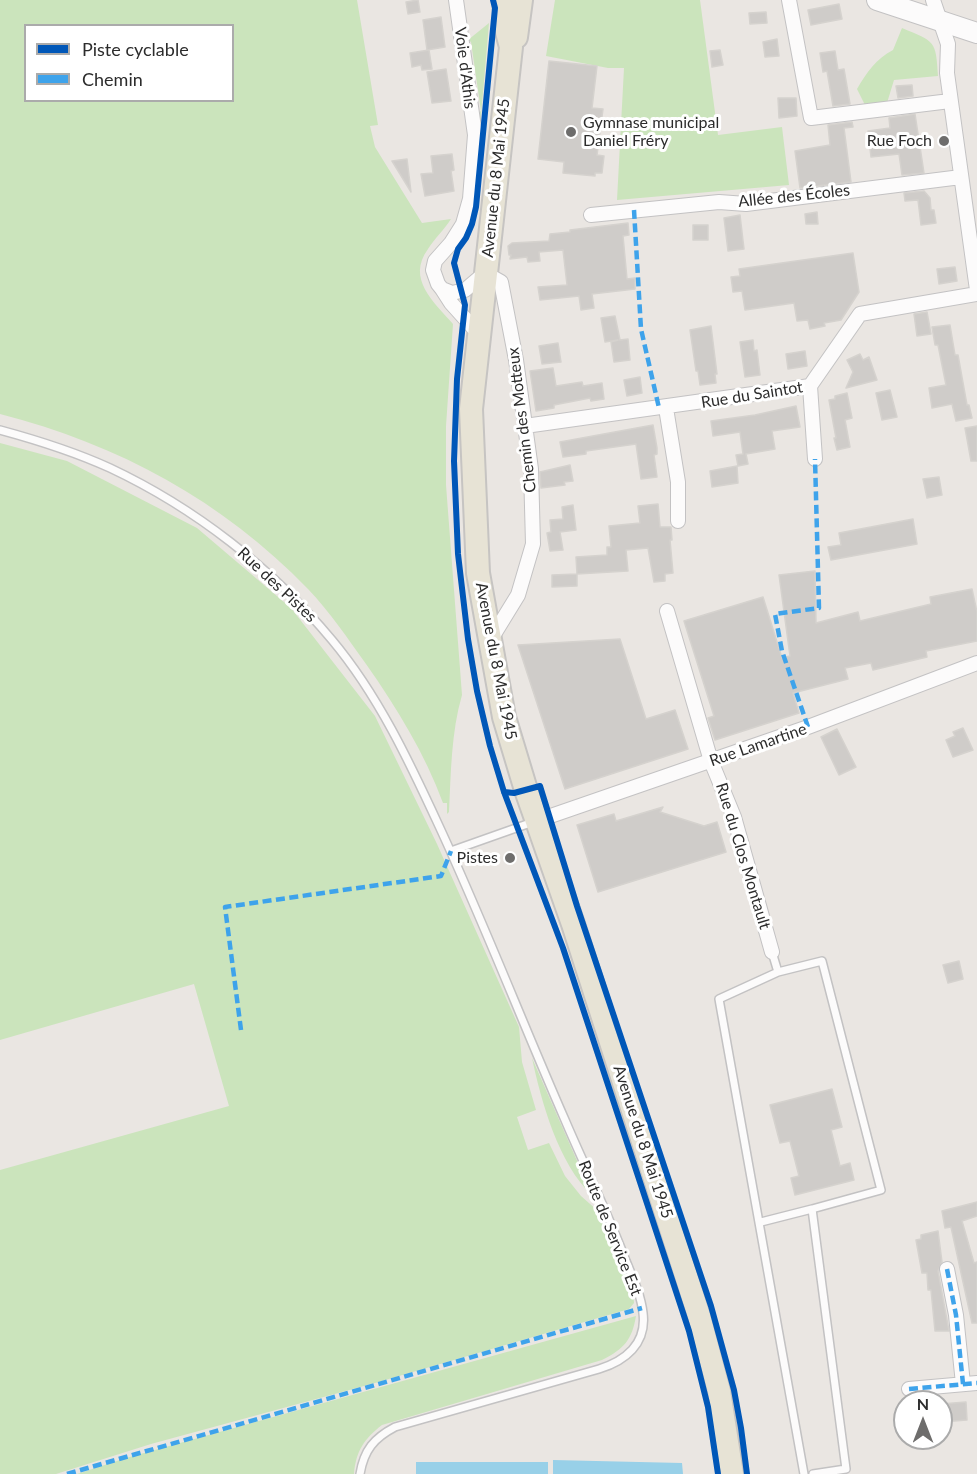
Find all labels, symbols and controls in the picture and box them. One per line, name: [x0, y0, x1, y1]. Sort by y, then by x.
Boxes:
legend: [24, 24, 234, 102]
street label: Voie d'Athis: [450, 26, 480, 110]
text: Piste cyclable: [82, 38, 189, 60]
text: Chemin: [82, 68, 143, 90]
street label: Avenue du 8 Mai 1945: [478, 97, 514, 259]
place label: Gymnase municipal Daniel Fréry: [583, 113, 719, 151]
marker: Gymnase municipal Daniel Fréry: [564, 125, 578, 139]
place label: Rue Foch: [867, 131, 932, 151]
marker: Rue Foch: [937, 134, 951, 148]
street label: Allée des Écoles: [737, 181, 851, 211]
street label: Chemin des Motteux: [504, 346, 540, 494]
street label: Rue du Saintot: [700, 377, 804, 413]
street label: Rue des Pistes: [234, 544, 320, 626]
street label: Avenue du 8 Mai 1945: [471, 581, 521, 741]
street label: Rue Lamartine: [707, 719, 809, 771]
street label: Rue du Clos Montault: [712, 780, 774, 932]
place label: Pistes: [457, 848, 498, 868]
marker: Pistes: [503, 851, 517, 865]
street label: Avenue du 8 Mai 1945: [609, 1063, 677, 1221]
street label: Route de Service Est: [574, 1158, 646, 1298]
north arrow: [893, 1390, 953, 1450]
text: N: [917, 1394, 929, 1413]

